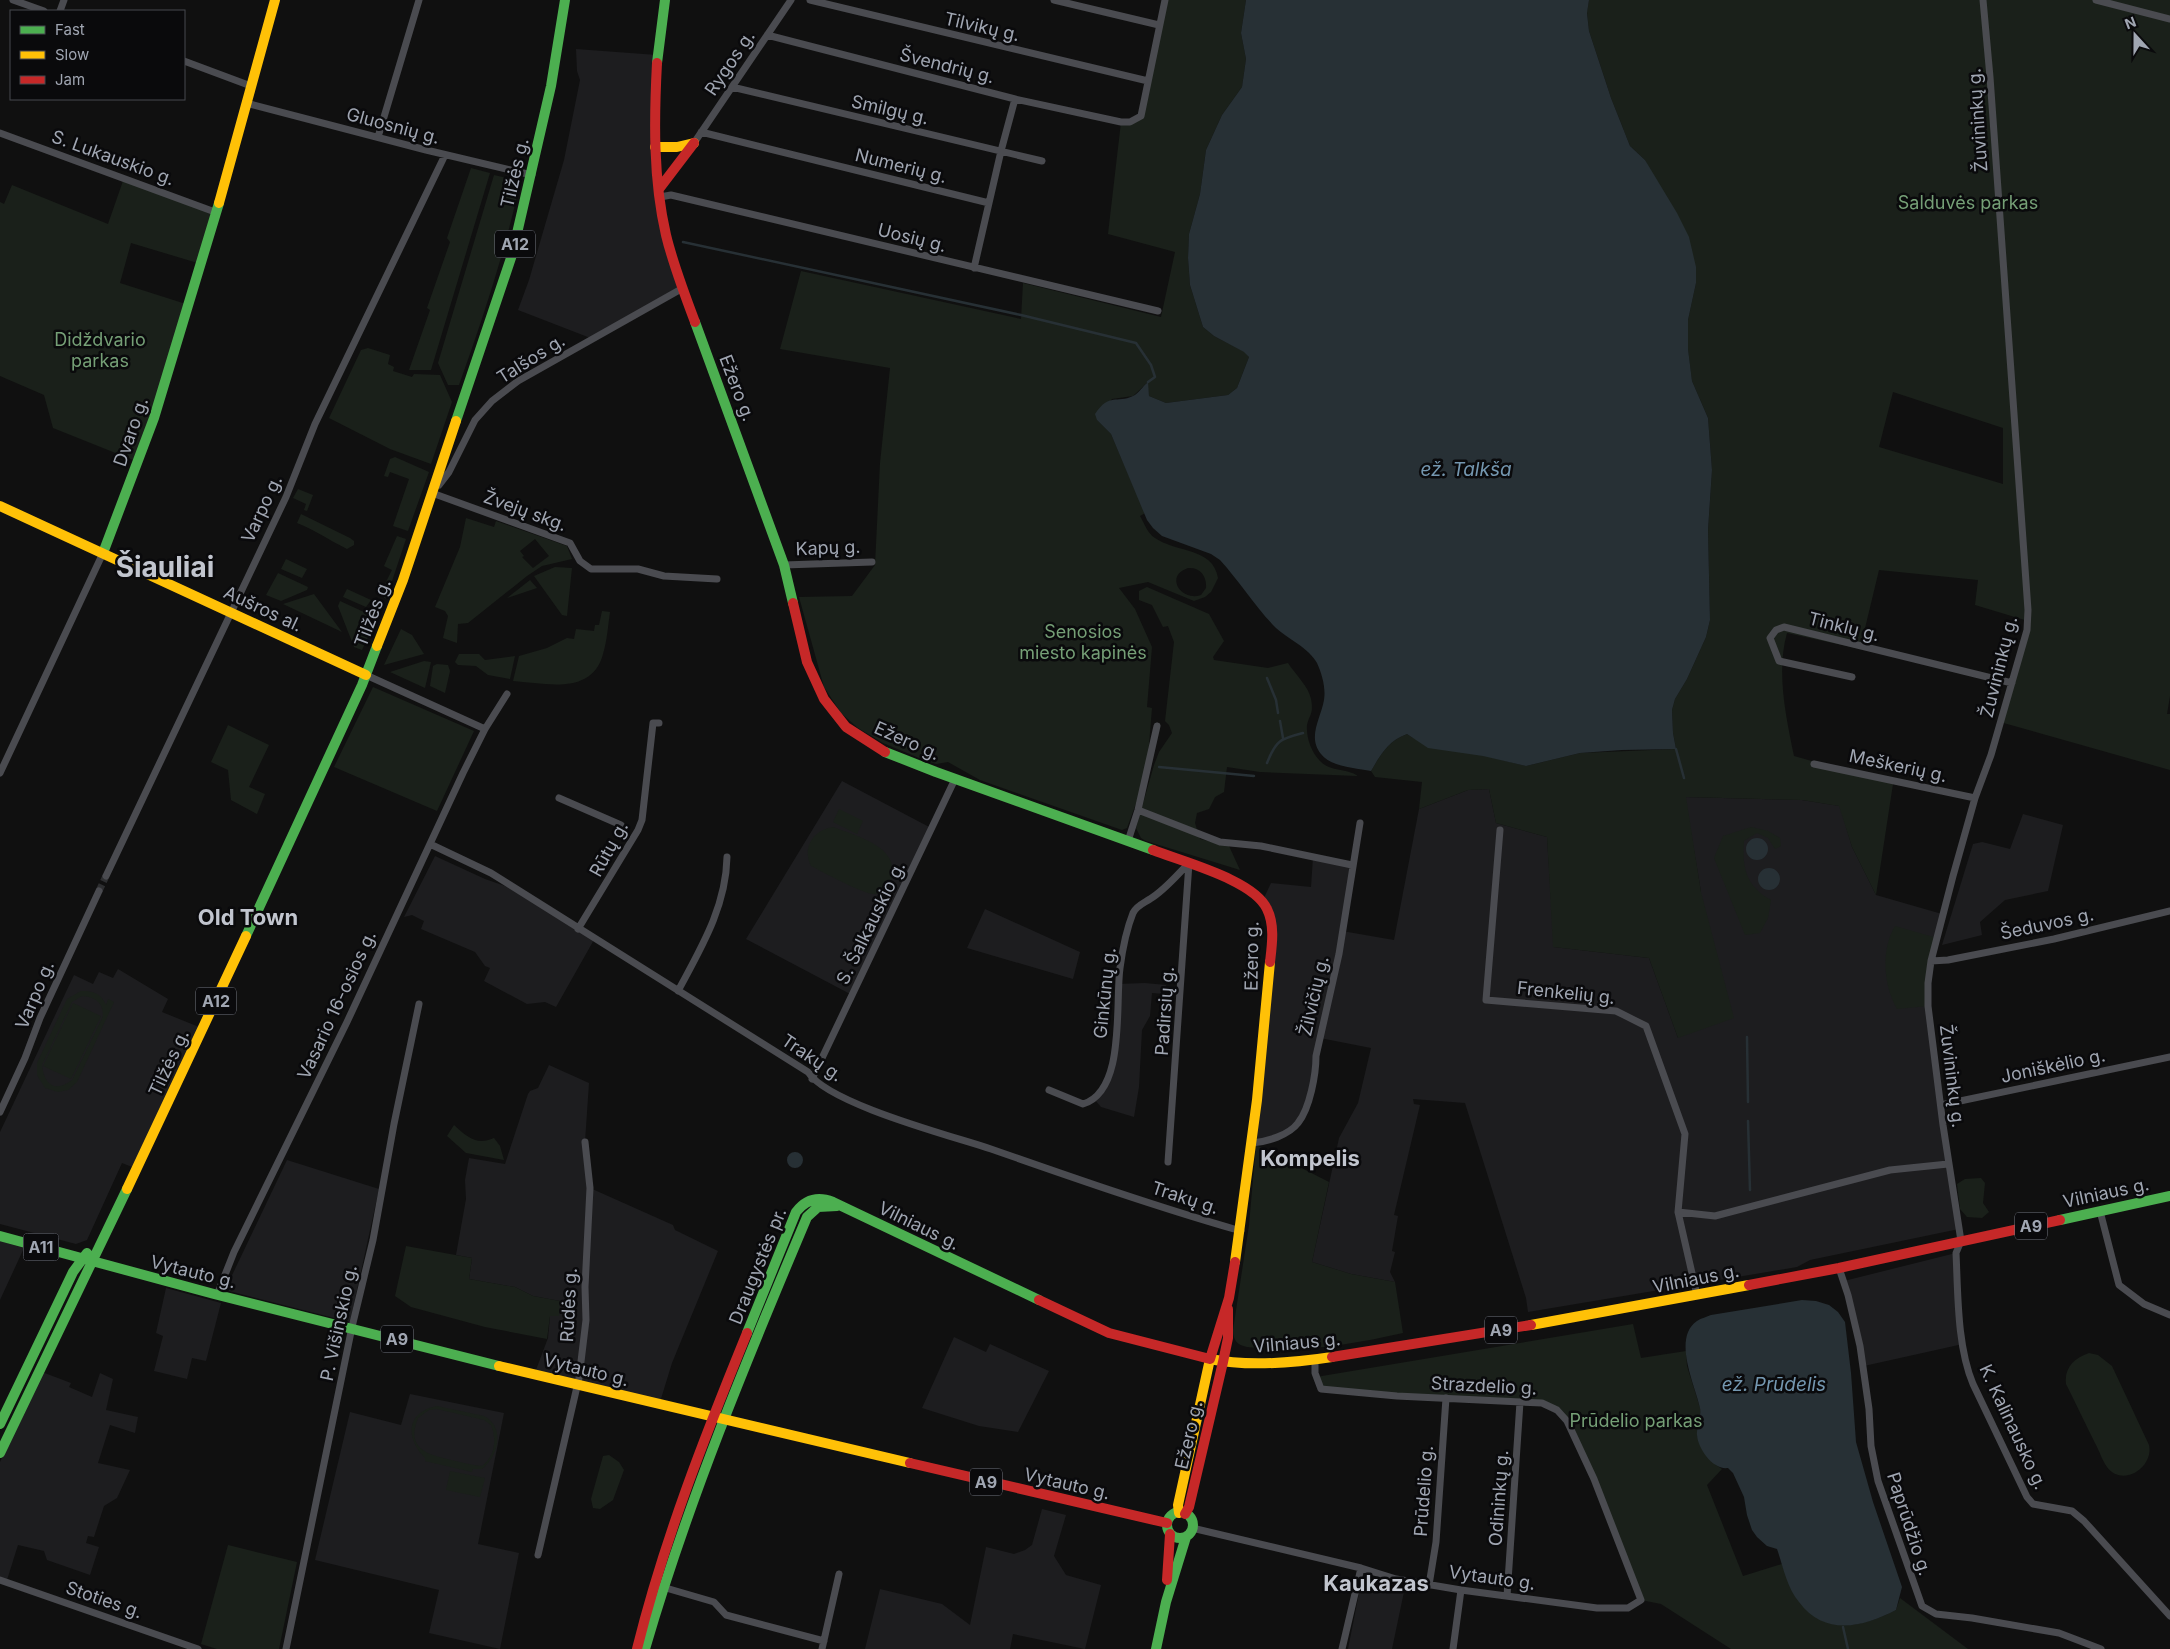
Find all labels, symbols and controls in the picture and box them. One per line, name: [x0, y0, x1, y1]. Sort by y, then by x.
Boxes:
street label: Tilvikų g.: [942, 8, 1022, 45]
legend: [10, 10, 185, 100]
north arrow: [2110, 10, 2160, 60]
text: N: [2122, 13, 2138, 32]
text: Fast: [55, 20, 85, 39]
street label: Rygos g.: [700, 26, 759, 99]
street label: Švendrių g.: [898, 43, 997, 87]
text: Slow: [55, 45, 89, 64]
street label: Žuvininkų g.: [1962, 67, 1992, 173]
text: Jam: [55, 70, 85, 89]
street label: Smilgų g.: [849, 90, 931, 129]
street label: Gluosnių g.: [344, 103, 442, 148]
street label: S. Lukauskio g.: [49, 126, 177, 189]
street label: Tilžės g.: [496, 136, 533, 210]
street label: Numerių g.: [853, 144, 949, 187]
park label: Salduvės parkas: [1898, 192, 2038, 213]
street label: Uosių g.: [876, 219, 949, 256]
road number: A12: [495, 230, 535, 258]
park label: Didždvario parkas: [54, 329, 146, 371]
street label: Talšos g.: [493, 330, 568, 388]
street label: Ežero g.: [715, 352, 760, 424]
street label: Dvaro g.: [109, 395, 152, 469]
water label: ež. Talkša: [1420, 458, 1512, 481]
street label: Varpo g.: [237, 472, 286, 546]
street label: Žvejų skg.: [481, 485, 570, 535]
street label: Kapų g.: [795, 536, 861, 559]
district label: Šiauliai: [116, 550, 214, 584]
street label: Tilžės g.: [350, 576, 395, 650]
street label: Aušros al.: [221, 581, 306, 636]
street label: Tinklų g.: [1806, 608, 1882, 646]
street label: Žuvininkų g.: [1975, 614, 2021, 720]
park label: Senosios miesto kapinės: [1019, 621, 1147, 663]
street label: Ežero g.: [871, 717, 943, 764]
street label: Meškerių g.: [1847, 745, 1949, 786]
street label: Rūtų g.: [585, 817, 632, 880]
street label: S. Šalkauskio g.: [831, 857, 909, 988]
street label: Šeduvos g.: [1998, 902, 2096, 944]
district label: Old Town: [198, 904, 298, 930]
street label: Ežero g.: [1240, 921, 1263, 991]
street label: Vasario 16-osios g.: [293, 927, 380, 1082]
street label: Ginkūnų g.: [1089, 946, 1120, 1040]
street label: Žilvičių g.: [1293, 954, 1333, 1038]
street label: Varpo g.: [11, 958, 58, 1032]
street label: Padirsių g.: [1151, 966, 1178, 1056]
street label: Frenkelių g.: [1516, 977, 1616, 1008]
road number: A12: [196, 988, 236, 1014]
street label: Žuvininkų g.: [1936, 1023, 1970, 1129]
street label: Tilžės g.: [144, 1026, 193, 1100]
street label: Trakų g.: [778, 1030, 847, 1086]
street label: Joniškėlio g.: [1999, 1044, 2107, 1087]
district label: Kompelis: [1260, 1145, 1360, 1171]
street label: Vilniaus g.: [2061, 1173, 2151, 1212]
street label: Trakų g.: [1149, 1177, 1221, 1218]
street label: Vilniaus g.: [875, 1197, 963, 1254]
street label: Draugystės pr.: [725, 1204, 790, 1327]
road number: A9: [2015, 1212, 2047, 1240]
road number: A11: [23, 1234, 58, 1260]
street label: Vytauto g.: [148, 1251, 238, 1292]
street label: Vilniaus g.: [1651, 1260, 1741, 1297]
street label: P. Višinskio g.: [316, 1263, 361, 1383]
street label: Rūdės g.: [556, 1267, 581, 1343]
road number: A9: [1485, 1316, 1517, 1344]
road number: A9: [381, 1326, 413, 1352]
street label: Vilniaus g.: [1252, 1328, 1342, 1357]
street label: Vytauto g.: [541, 1349, 631, 1390]
street label: K. Kalinausko g.: [1975, 1361, 2052, 1493]
street label: Strazdelio g.: [1430, 1372, 1538, 1399]
water label: ež. Prūdelis: [1722, 1373, 1826, 1396]
street label: Ežero g.: [1170, 1399, 1207, 1471]
park label: Prūdelio parkas: [1570, 1410, 1702, 1431]
street label: Prūdelio g.: [1410, 1445, 1437, 1537]
street label: Odininkų g.: [1485, 1449, 1512, 1547]
street label: Vytauto g.: [1022, 1463, 1112, 1504]
road number: A9: [970, 1468, 1002, 1495]
street label: Paprūdžio g.: [1883, 1470, 1936, 1578]
street label: Vytauto g.: [1447, 1561, 1537, 1594]
district label: Kaukazas: [1323, 1570, 1429, 1596]
street label: Stoties g.: [63, 1577, 145, 1622]

